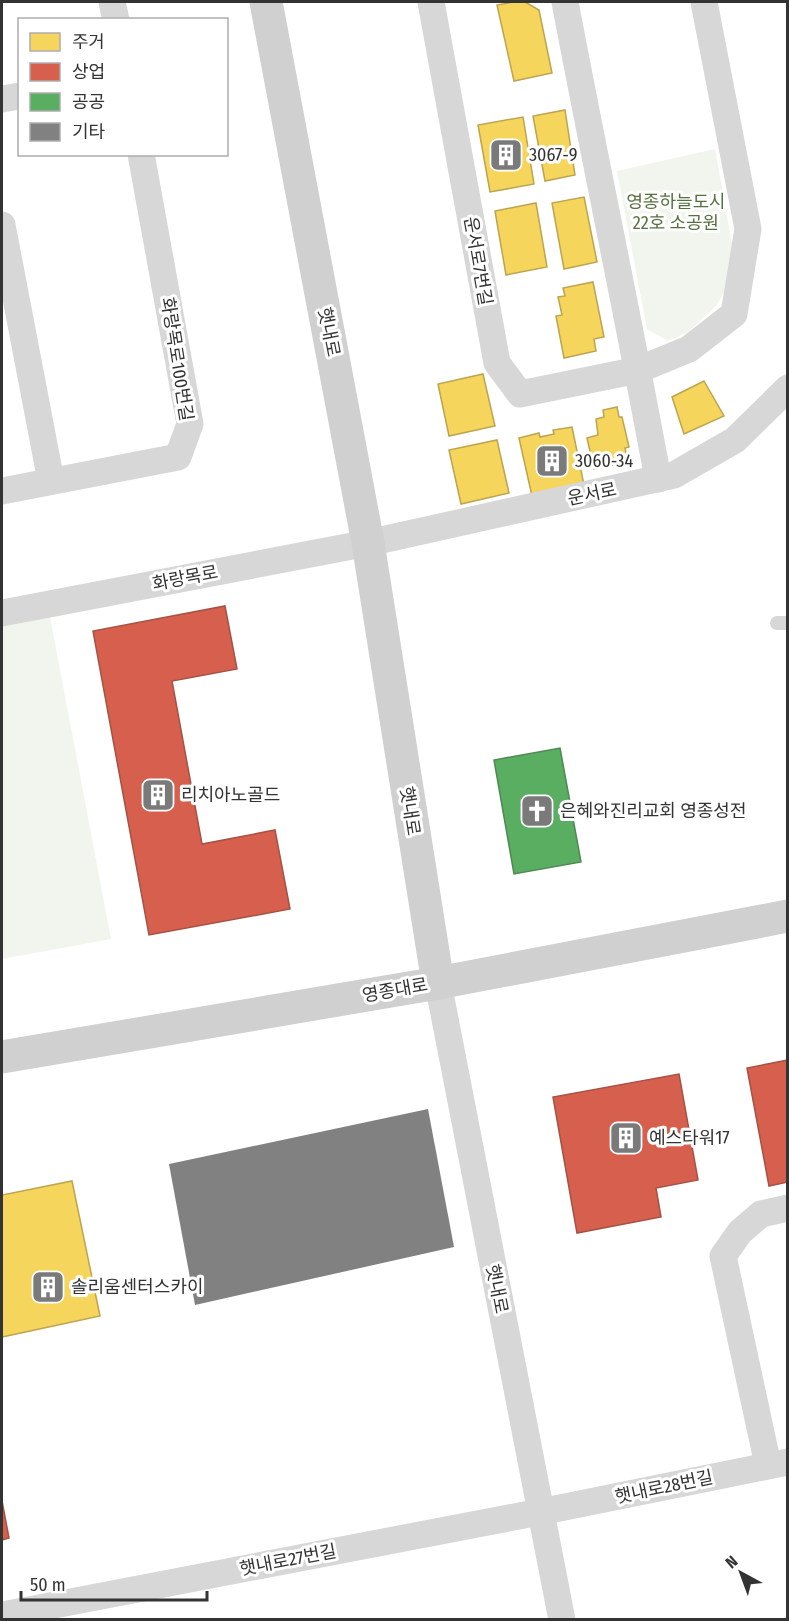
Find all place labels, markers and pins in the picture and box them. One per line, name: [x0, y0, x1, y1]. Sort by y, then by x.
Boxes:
building icon: 3067-9: [488, 137, 524, 173]
place label: 3067-9: [529, 144, 578, 166]
building icon: 3060-34: [534, 443, 570, 479]
place label: 3060-34: [575, 450, 633, 472]
building icon: 리치아노골드: [140, 777, 176, 813]
place label: 리치아노골드: [181, 784, 280, 806]
church icon: 은혜와진리교회 영종성전: [519, 793, 555, 829]
place label: 은혜와진리교회 영종성전: [560, 800, 746, 822]
building icon: 예스타워17: [608, 1120, 644, 1156]
place label: 예스타워17: [649, 1127, 730, 1149]
building icon: 솔리움센터스카이: [30, 1269, 66, 1305]
place label: 솔리움센터스카이: [71, 1276, 203, 1298]

